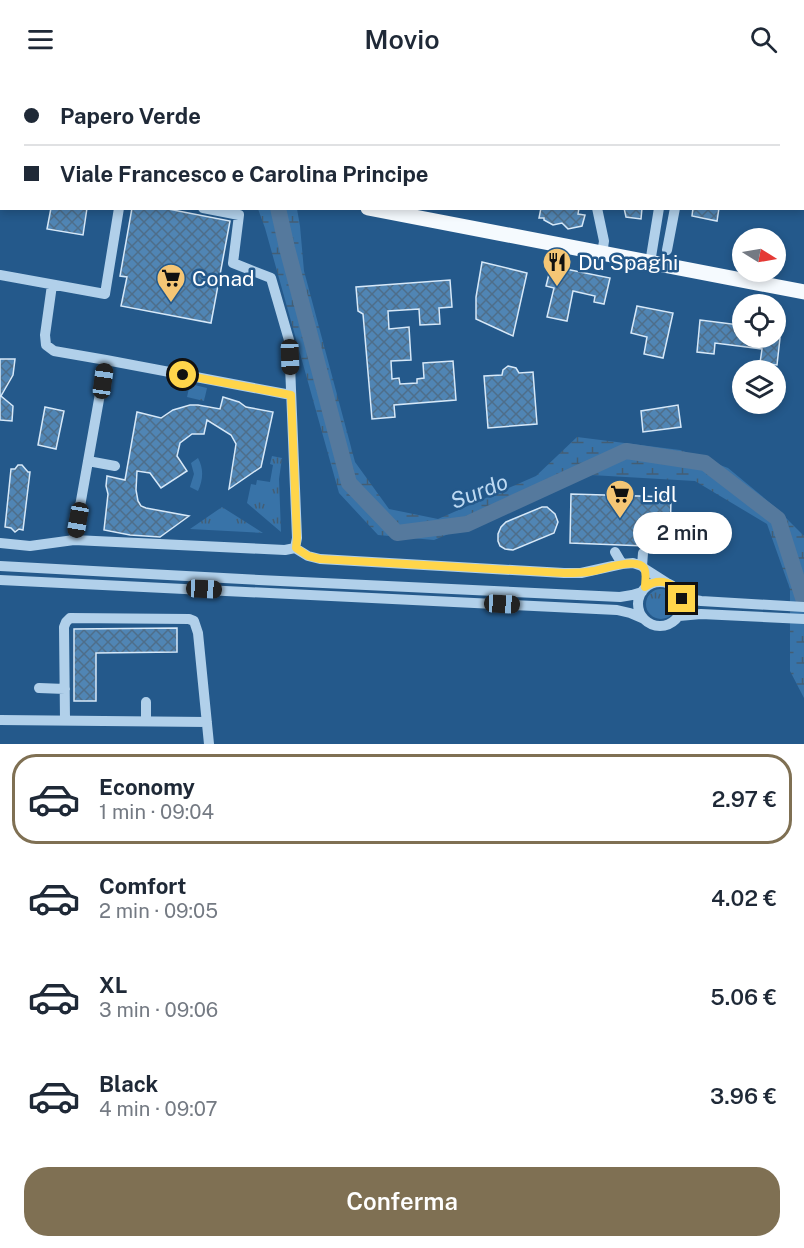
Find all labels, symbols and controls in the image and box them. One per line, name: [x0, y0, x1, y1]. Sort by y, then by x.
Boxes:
icon: menu: [24, 23, 57, 56]
text: Movio: [364, 23, 440, 55]
icon: search: [747, 23, 780, 56]
text: Papero Verde: [60, 103, 201, 129]
text: Viale Francesco e Carolina Principe: [60, 161, 429, 187]
north arrow: [732, 228, 786, 282]
map controls: [732, 228, 786, 414]
restaurant icon: Du Spaghi: [541, 246, 573, 288]
place label: Du Spaghi: [578, 250, 678, 275]
supermarket icon: Conad: [155, 262, 187, 304]
place label: Conad: [192, 266, 255, 291]
button: locate: [732, 294, 786, 348]
car: [280, 339, 300, 375]
button: layers: [732, 360, 786, 414]
route start: [169, 361, 196, 388]
car: [92, 362, 114, 400]
water label: Surdo: [446, 468, 512, 514]
supermarket icon: Lidl: [604, 478, 636, 520]
place label: Lidl: [641, 482, 677, 507]
car: [66, 501, 90, 539]
callout: 2 min: [632, 512, 732, 554]
text: 2 min: [657, 521, 708, 545]
car: [186, 579, 222, 599]
route end: [668, 585, 695, 612]
car: [484, 594, 520, 614]
icon: car: [27, 772, 81, 826]
text: Economy: [99, 774, 195, 800]
text: 2.97 €: [712, 786, 777, 812]
text: 1 min · 09:04: [99, 800, 214, 824]
icon: car: [27, 871, 81, 925]
text: Comfort: [99, 873, 186, 899]
text: 4.02 €: [711, 885, 777, 911]
text: 2 min · 09:05: [99, 899, 218, 923]
icon: car: [27, 970, 81, 1024]
text: XL: [99, 972, 127, 998]
text: 5.06 €: [710, 984, 777, 1010]
text: 3 min · 09:06: [99, 998, 218, 1022]
icon: car: [27, 1069, 81, 1123]
text: Black: [99, 1071, 158, 1097]
text: 3.96 €: [710, 1083, 777, 1109]
text: 4 min · 09:07: [99, 1097, 218, 1121]
button: Conferma: [24, 1167, 780, 1236]

